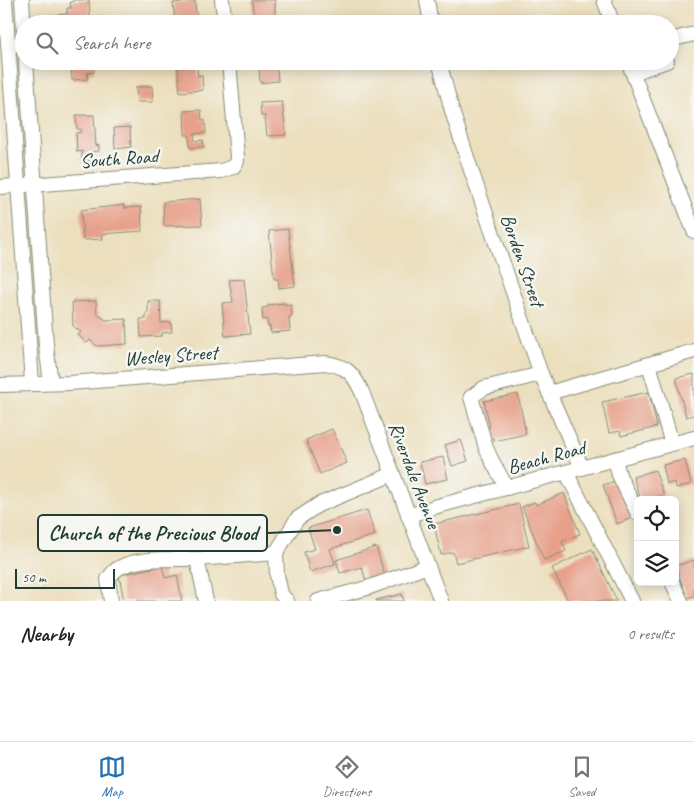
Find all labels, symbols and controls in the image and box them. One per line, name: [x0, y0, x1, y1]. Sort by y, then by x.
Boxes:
search box: [15, 15, 679, 70]
icon: search: [33, 29, 61, 57]
text: Search here: [73, 31, 150, 55]
street label: South Road: [79, 143, 162, 174]
street label: Borden Street: [495, 211, 551, 313]
street label: Wesley Street: [124, 340, 222, 371]
street label: Riverdale Avenue: [383, 418, 447, 533]
street label: Beach Road: [504, 434, 591, 480]
map controls: [634, 496, 679, 586]
button: locate: [634, 496, 679, 541]
callout: Church of the Precious Blood: [38, 515, 267, 551]
text: Church of the Precious Blood: [49, 520, 261, 546]
button: layers: [634, 541, 679, 586]
scale bar: [15, 566, 115, 589]
text: 50 m: [22, 569, 46, 586]
text: Nearby: [20, 621, 73, 647]
text: 0 results: [627, 624, 674, 644]
tab: Map: [98, 753, 126, 800]
tab: Directions: [323, 753, 371, 800]
tab: Saved: [568, 753, 596, 800]

